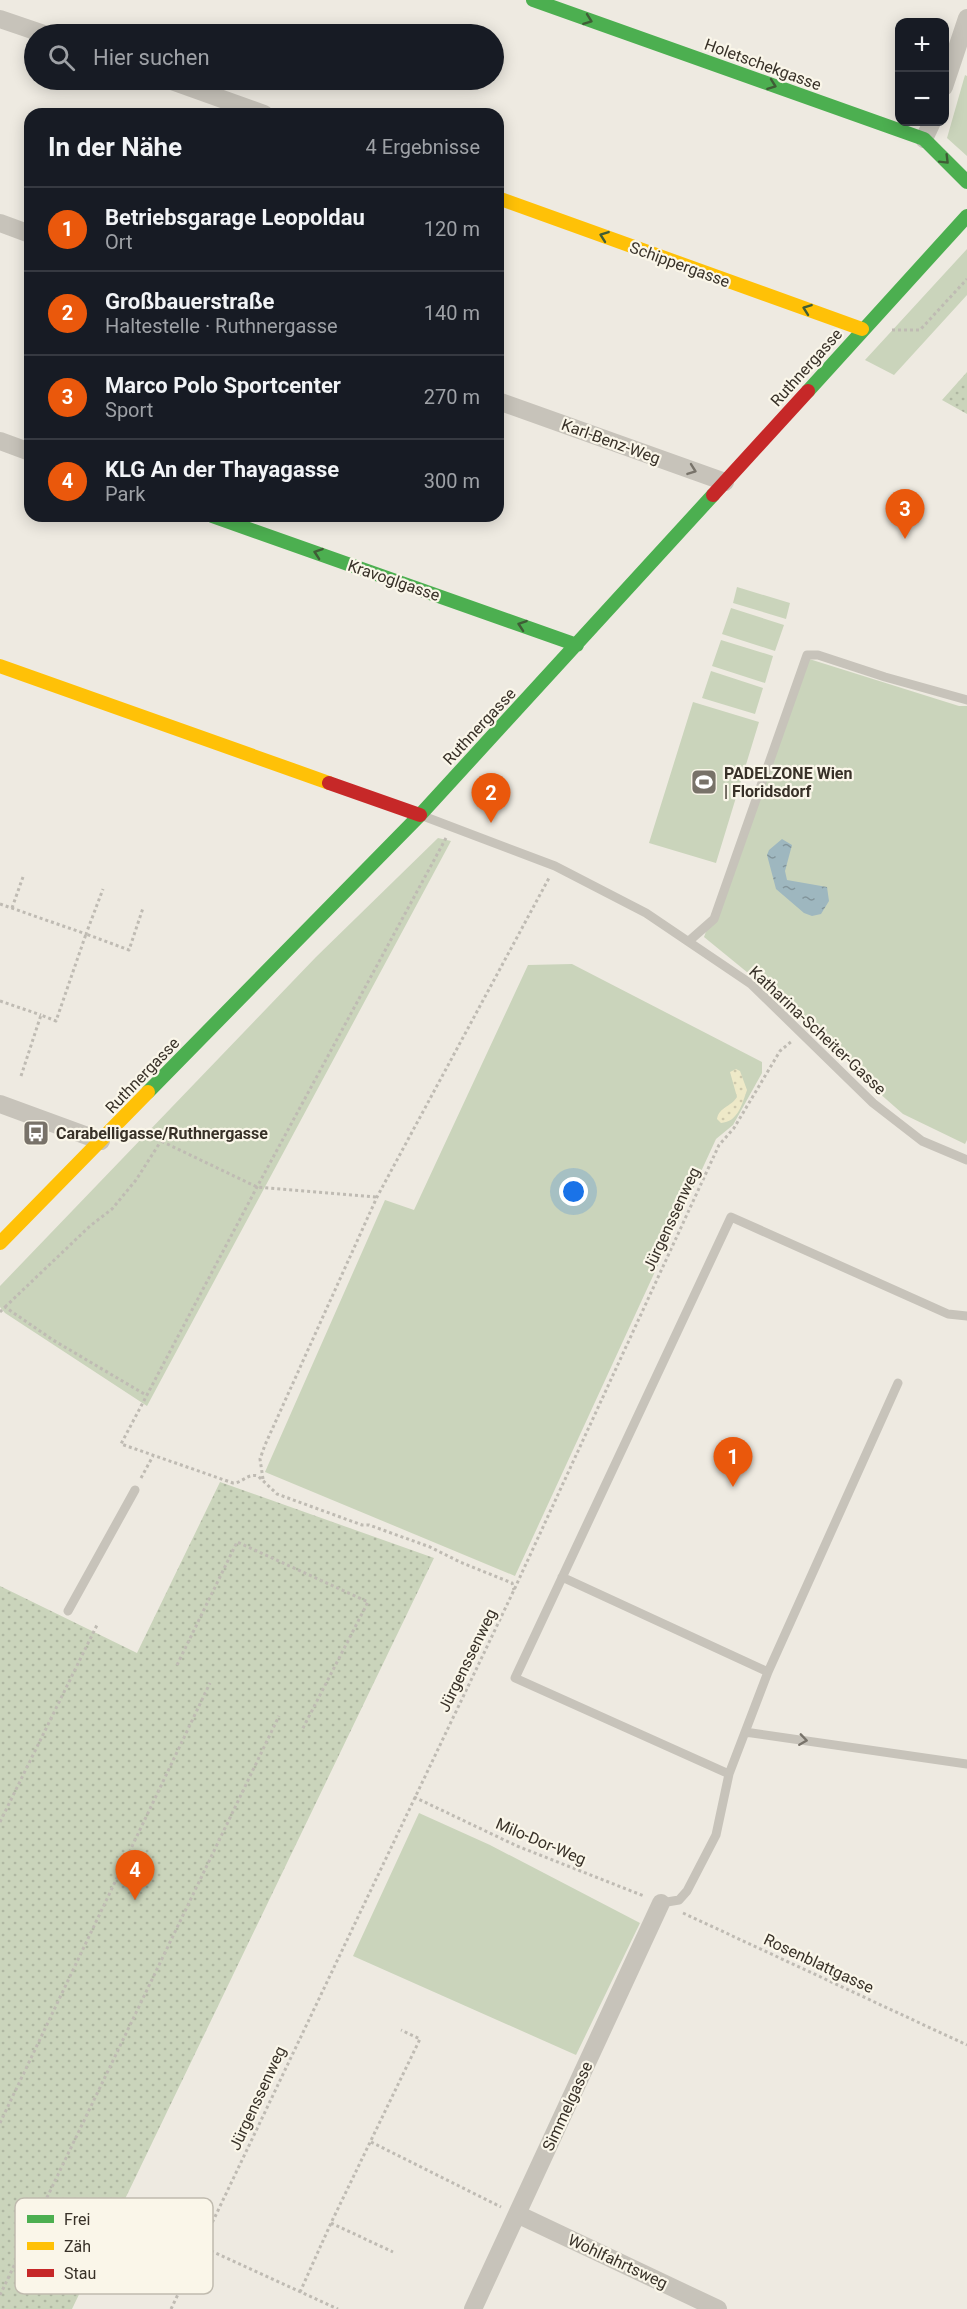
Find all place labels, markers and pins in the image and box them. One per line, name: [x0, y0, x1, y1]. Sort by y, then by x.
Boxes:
pin: 3: [886, 490, 924, 539]
place label: PADELZONE Wien | Floridsdorf: [724, 764, 853, 801]
sports icon: PADELZONE Wien | Floridsdorf: [689, 767, 719, 797]
pin: 2: [472, 774, 510, 823]
bus stop icon: Carabelligasse/Ruthnergasse: [21, 1118, 51, 1148]
place label: Carabelligasse/Ruthnergasse: [56, 1124, 268, 1143]
pin: 1: [714, 1438, 752, 1487]
pin: 4: [116, 1850, 154, 1900]

